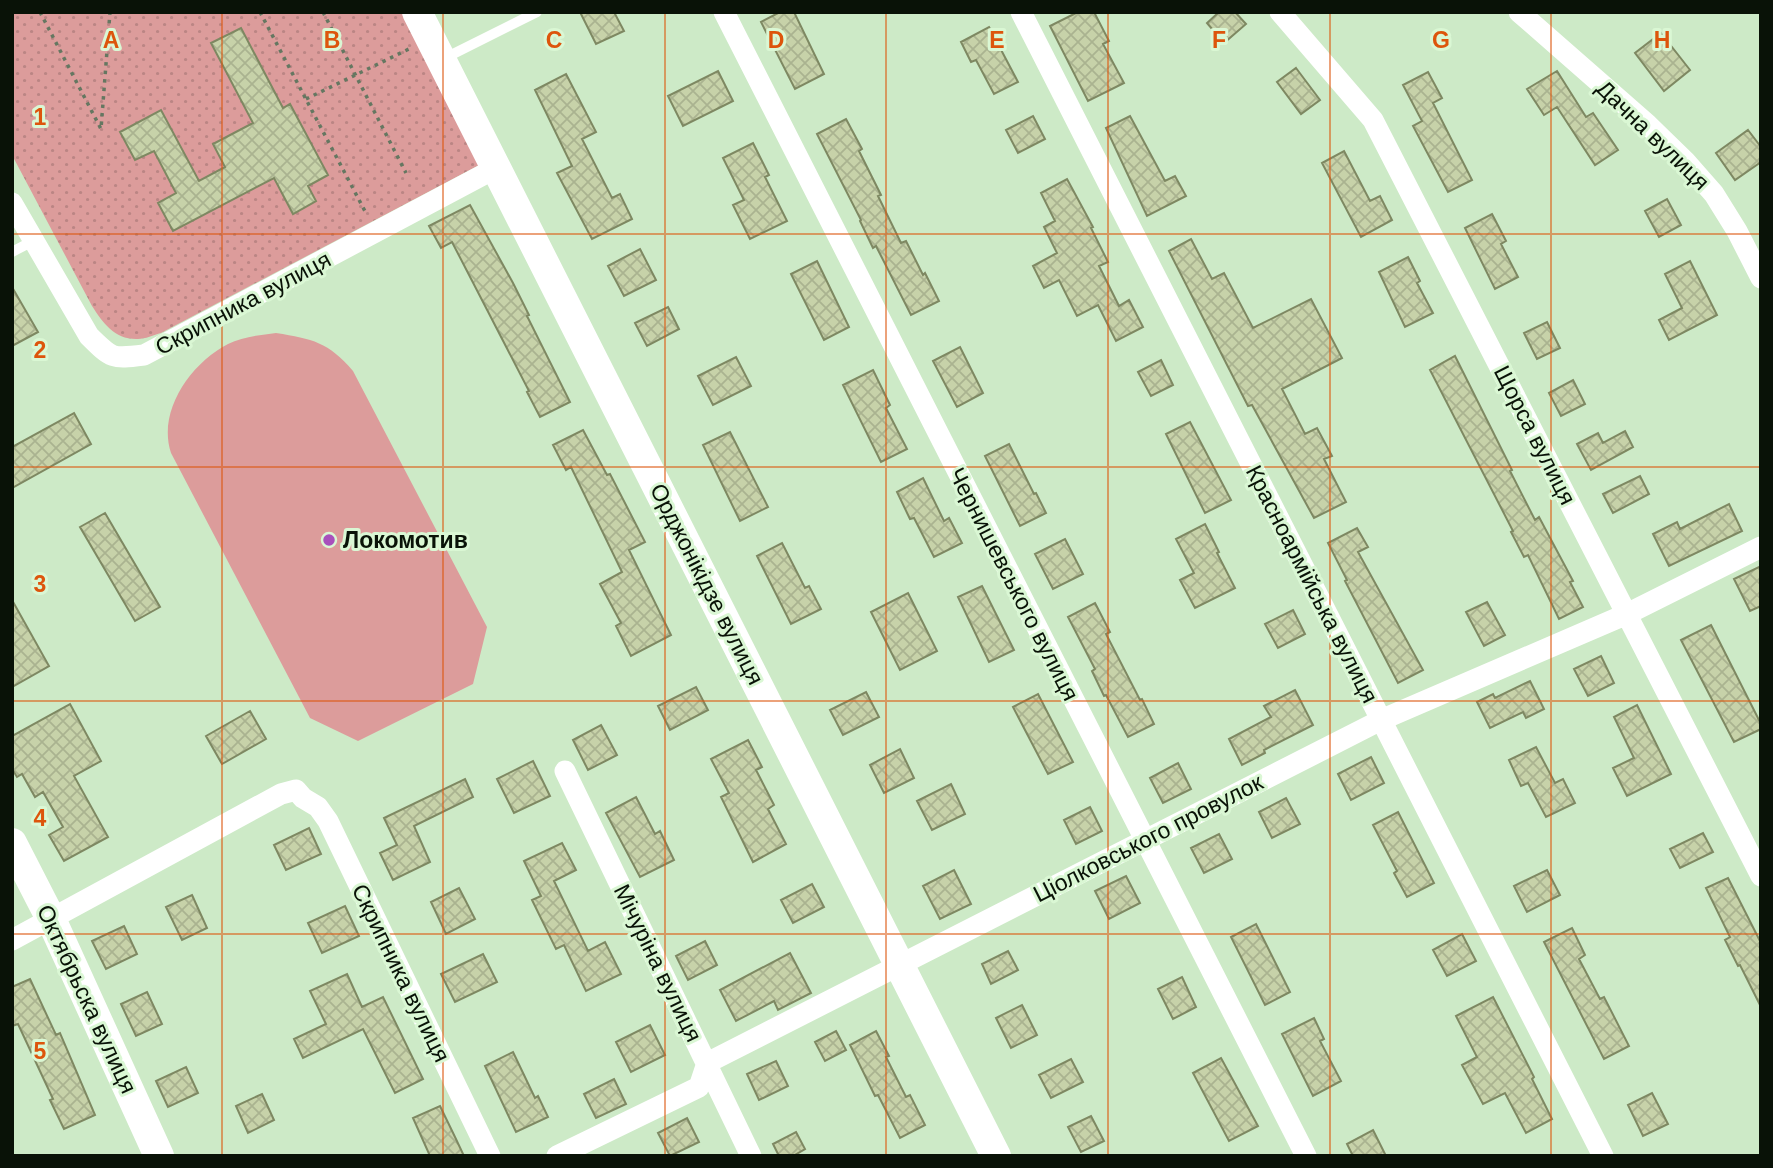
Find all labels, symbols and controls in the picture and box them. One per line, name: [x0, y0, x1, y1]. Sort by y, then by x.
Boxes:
text: A: [103, 27, 119, 53]
text: B: [324, 27, 340, 53]
text: C: [546, 27, 562, 53]
text: D: [768, 27, 784, 53]
text: E: [989, 27, 1005, 53]
text: F: [1212, 27, 1226, 53]
text: G: [1432, 27, 1450, 53]
text: H: [1654, 27, 1670, 53]
street label: Дачна вулиця: [1591, 75, 1715, 195]
text: 1: [34, 104, 47, 130]
street label: Скрипника вулиця: [151, 246, 335, 360]
text: 2: [34, 337, 46, 363]
street label: Щорса вулиця: [1489, 361, 1581, 509]
street label: Красноармійська вулиця: [1241, 461, 1383, 707]
street label: Чернишевського вулиця: [944, 463, 1084, 705]
street label: Орджонікідзе вулиця: [645, 479, 769, 689]
place label: Локомотив: [343, 527, 468, 553]
marker: Локомотив: [321, 532, 337, 548]
text: 3: [34, 571, 46, 597]
street label: Ціолковського провулок: [1029, 768, 1268, 907]
text: 4: [34, 805, 47, 831]
street label: Скрипника вулиця: [347, 880, 455, 1066]
street label: Мічуріна вулиця: [609, 880, 707, 1046]
street label: Октябрьска вулиця: [32, 901, 142, 1097]
text: 5: [34, 1038, 47, 1064]

